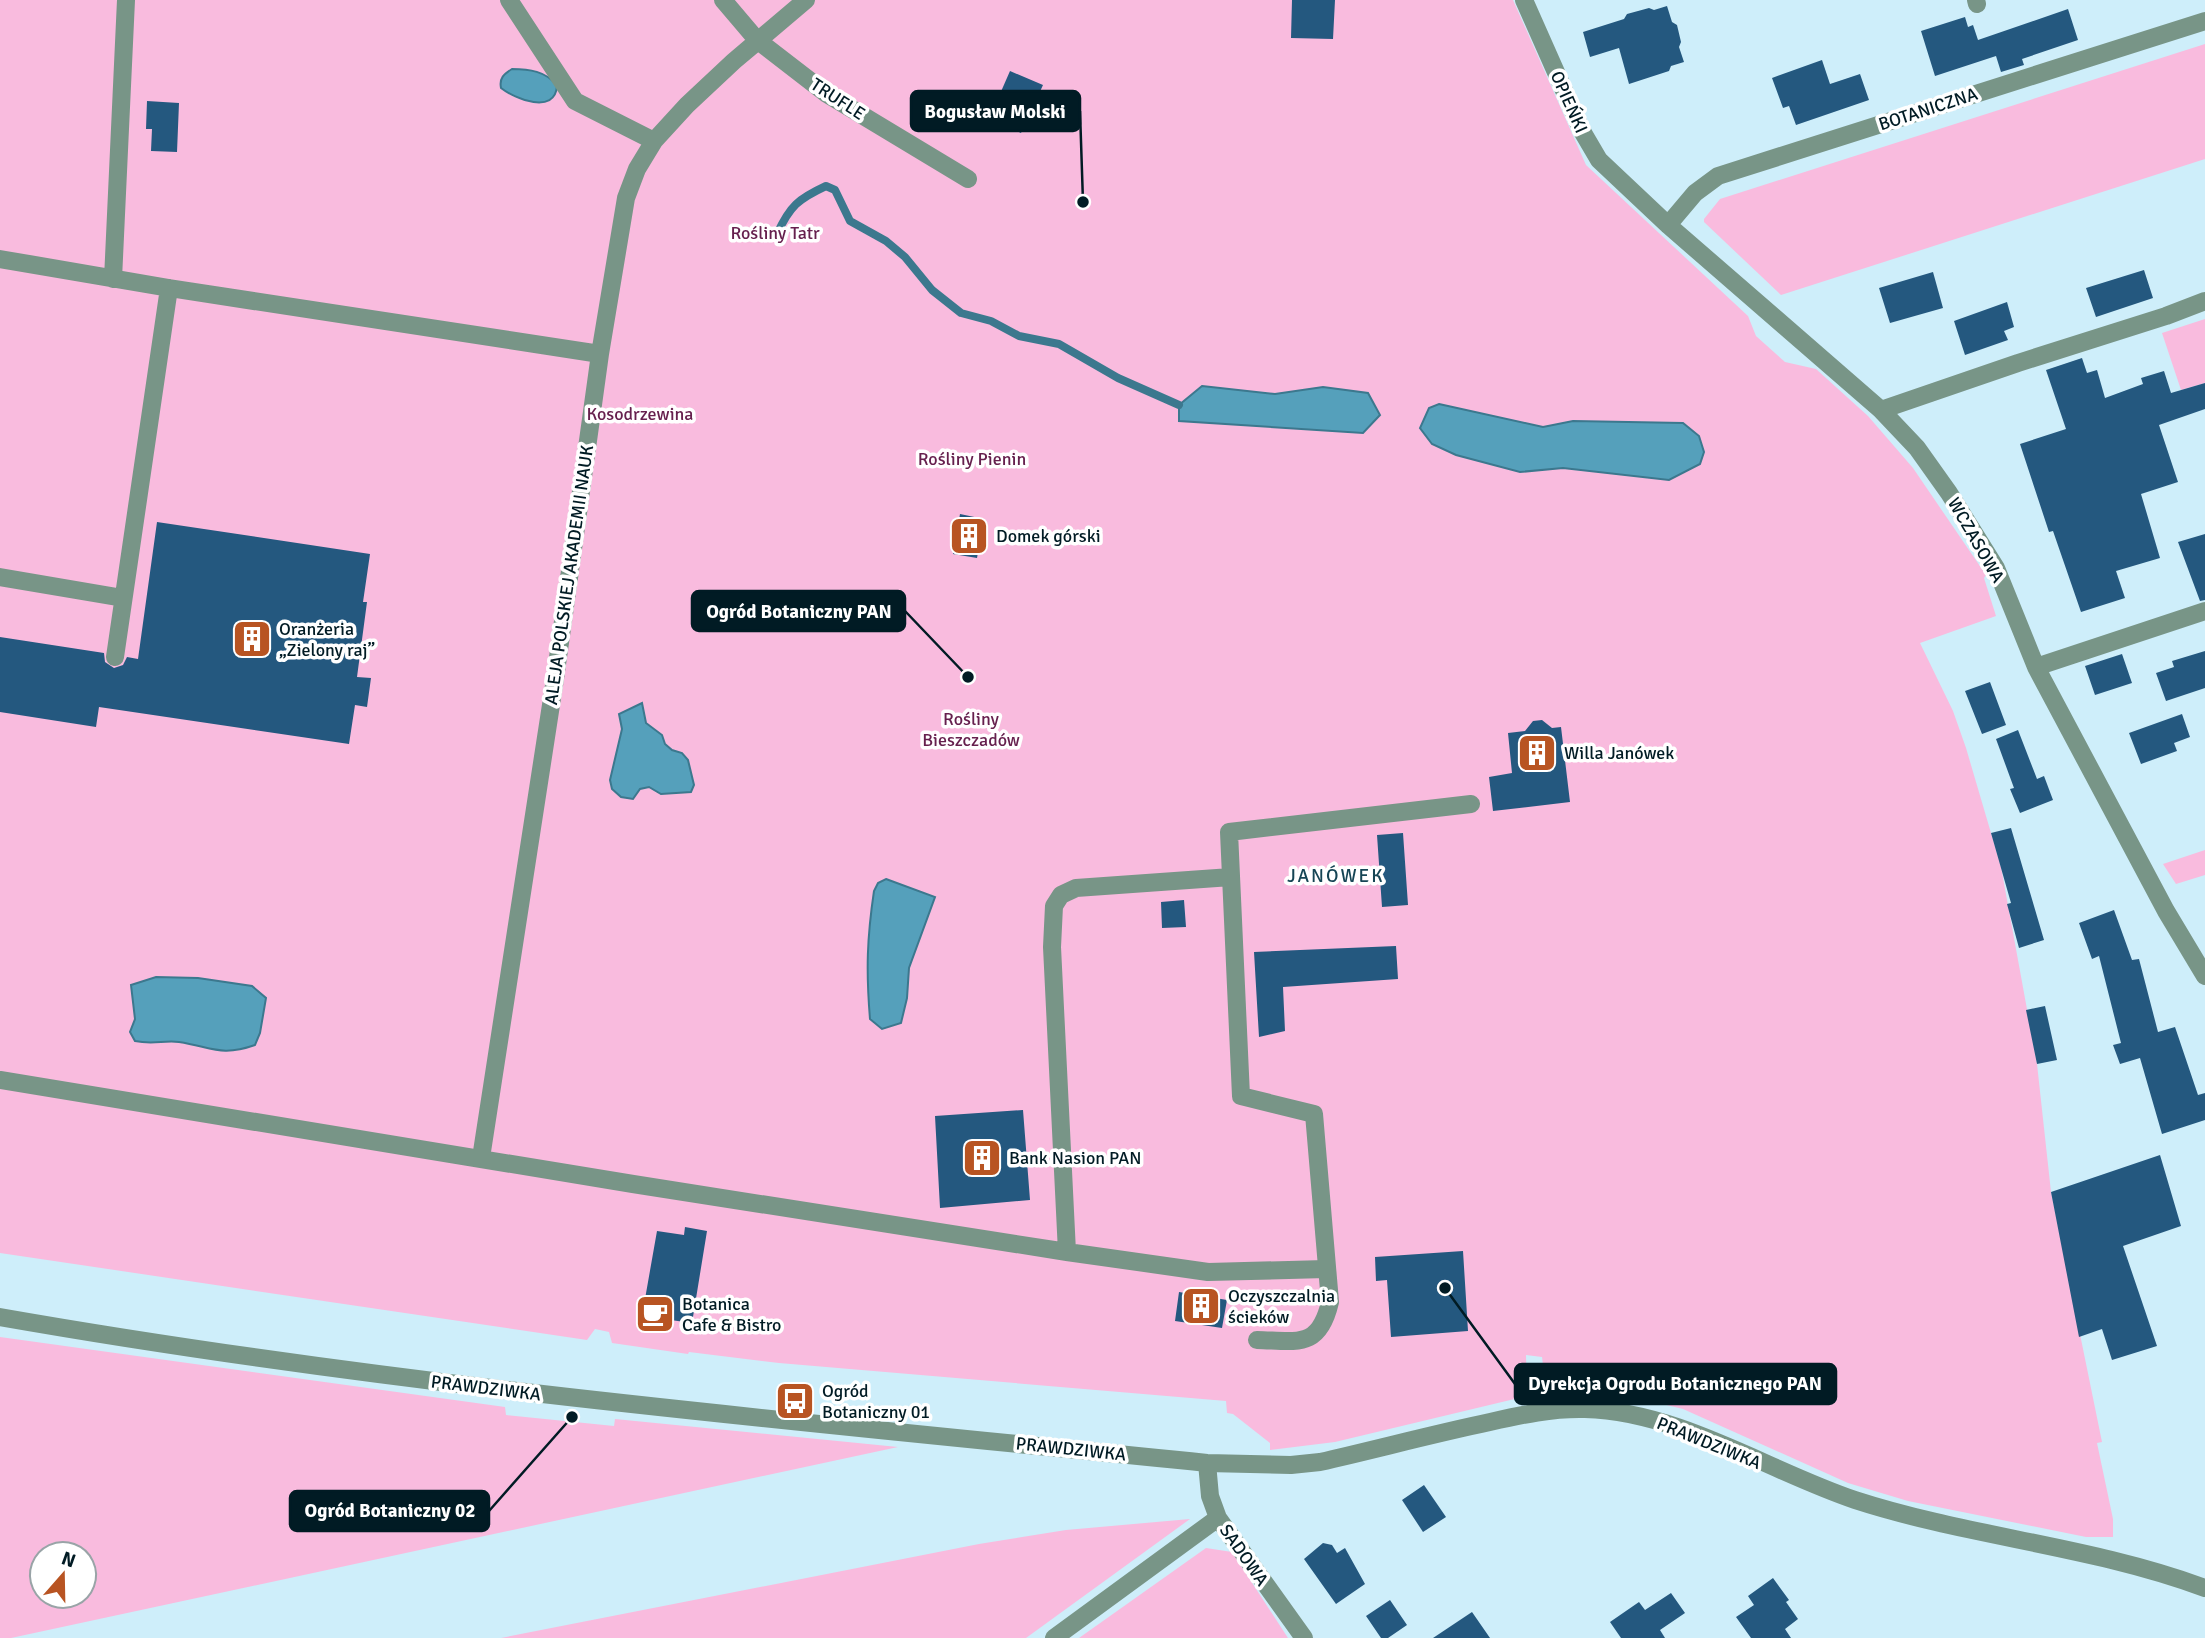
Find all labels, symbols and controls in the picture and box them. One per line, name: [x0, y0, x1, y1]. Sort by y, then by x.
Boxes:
street label: OPIEŃKI: [1546, 67, 1592, 137]
street label: TRUFLE: [807, 73, 869, 125]
street label: BOTANICZNA: [1876, 83, 1980, 135]
callout: Bogusław Molski: [911, 91, 1080, 131]
text: Bogusław Molski: [924, 100, 1066, 124]
park label: Rośliny Tatr: [730, 222, 820, 244]
park label: Kosodrzewina: [587, 403, 693, 425]
street label: ALEJA POLSKIEJ AKADEMII NAUK: [540, 444, 598, 706]
park label: Rośliny Pienin: [918, 448, 1026, 470]
street label: WCZASOWA: [1943, 493, 2009, 587]
building icon: Domek górski: [948, 515, 990, 557]
place label: Domek górski: [996, 525, 1101, 547]
callout: Ogród Botaniczny PAN: [692, 591, 905, 631]
text: Ogród Botaniczny PAN: [706, 600, 892, 624]
building icon: Oranżeria „Zielony raj”: [231, 618, 273, 660]
place label: Oranżeria „Zielony raj”: [279, 618, 375, 661]
park label: Rośliny Bieszczadów: [922, 708, 1020, 751]
building icon: Willa Janówek: [1516, 732, 1558, 774]
place label: Willa Janówek: [1564, 742, 1674, 764]
district label: JANÓWEK: [1287, 864, 1385, 888]
building icon: Bank Nasion PAN: [961, 1137, 1003, 1179]
place label: Bank Nasion PAN: [1009, 1147, 1141, 1169]
building icon: Oczyszczalnia ścieków: [1180, 1285, 1222, 1327]
place label: Oczyszczalnia ścieków: [1228, 1285, 1335, 1328]
cafe icon: Botanica Cafe & Bistro: [634, 1293, 676, 1335]
place label: Botanica Cafe & Bistro: [682, 1293, 781, 1336]
callout: Dyrekcja Ogrodu Botanicznego PAN: [1515, 1364, 1836, 1404]
street label: PRAWDZIWKA: [430, 1370, 542, 1406]
text: Dyrekcja Ogrodu Botanicznego PAN: [1528, 1372, 1822, 1396]
bus stop icon: Ogród Botaniczny 01: [774, 1380, 816, 1422]
place label: Ogród Botaniczny 01: [822, 1380, 930, 1423]
street label: PRAWDZIWKA: [1654, 1412, 1764, 1474]
street label: PRAWDZIWKA: [1015, 1432, 1127, 1466]
callout: Ogród Botaniczny 02: [290, 1491, 489, 1531]
text: Ogród Botaniczny 02: [305, 1499, 475, 1523]
street label: SADOWA: [1215, 1520, 1273, 1590]
north arrow: [28, 1540, 98, 1610]
text: N: [58, 1546, 79, 1574]

